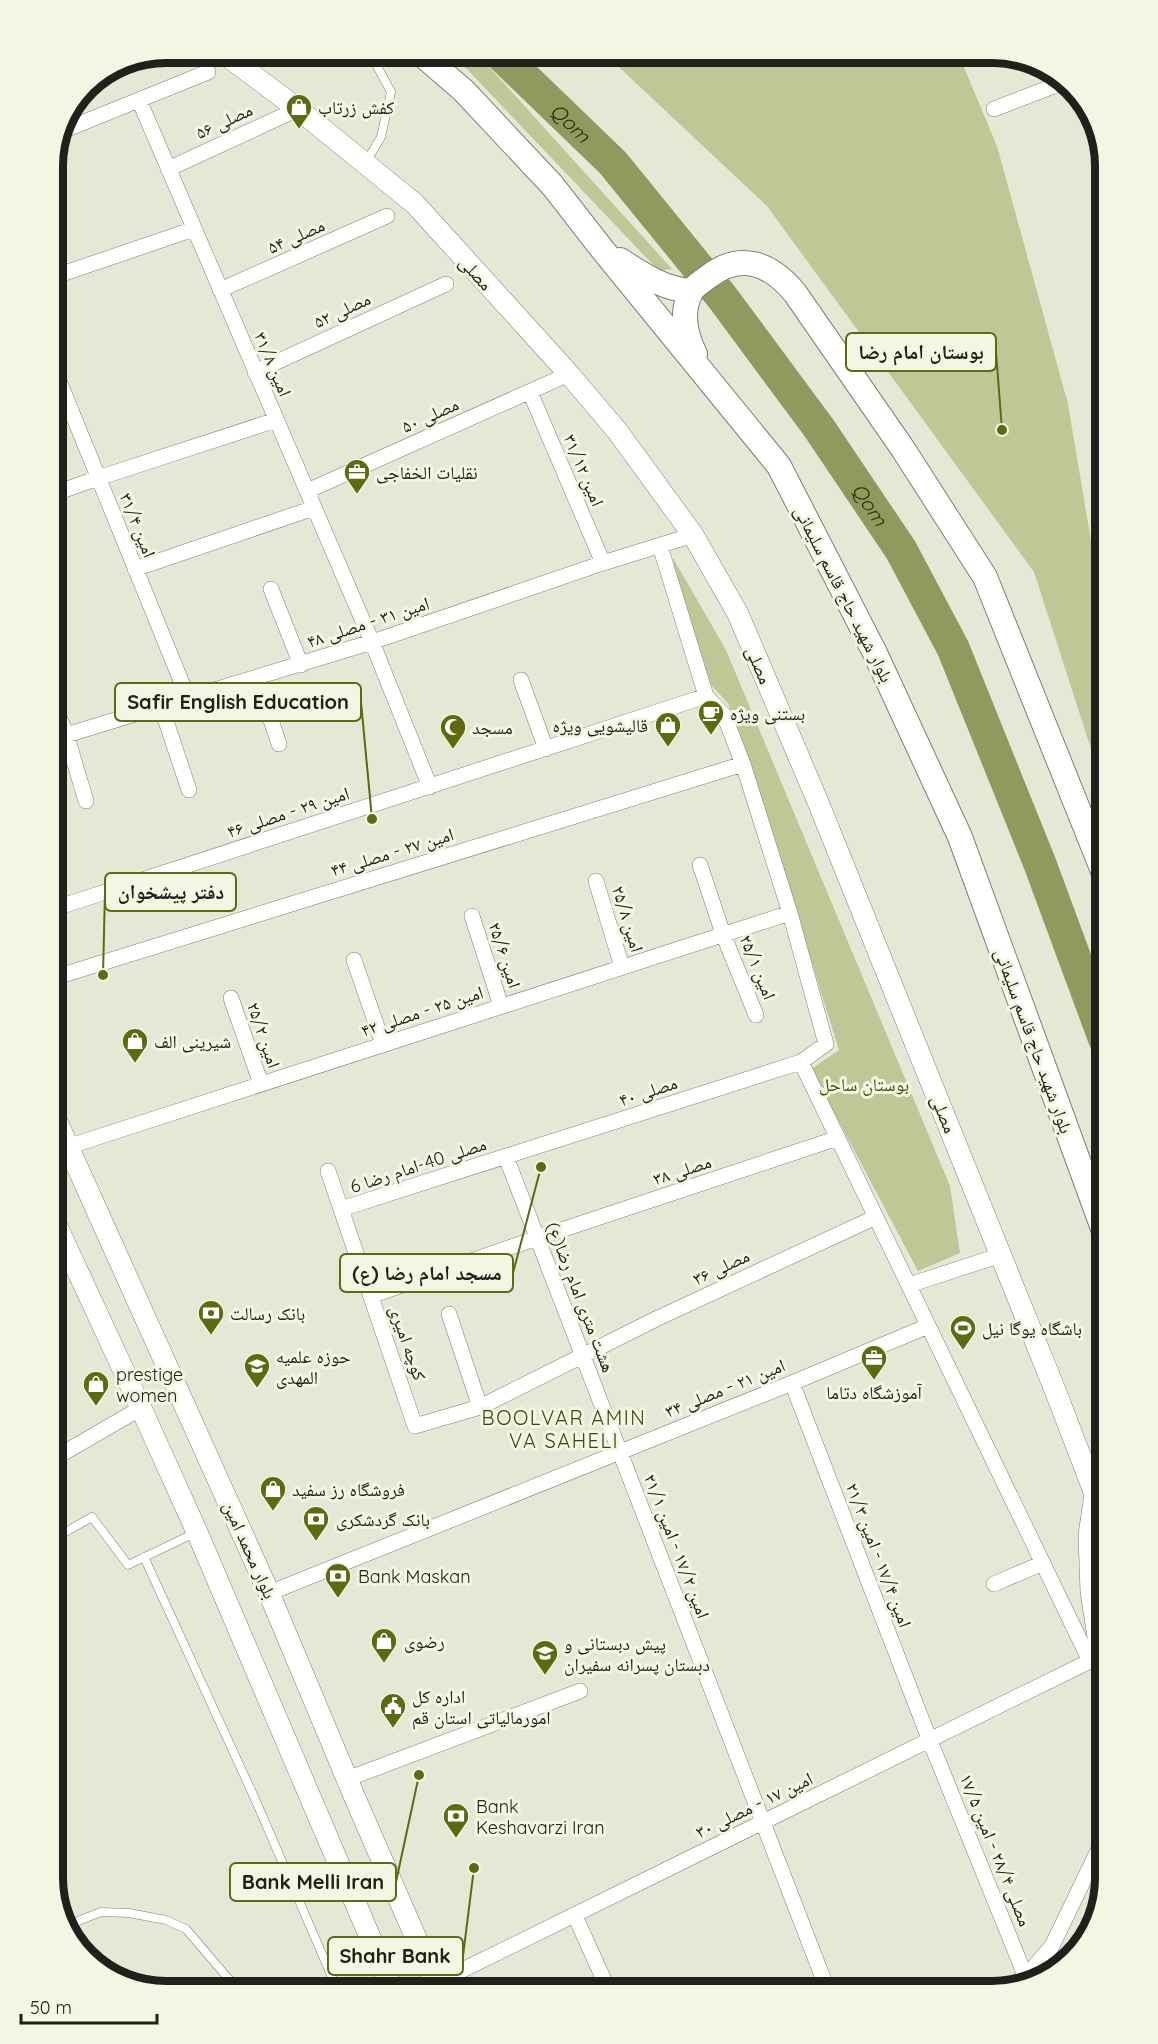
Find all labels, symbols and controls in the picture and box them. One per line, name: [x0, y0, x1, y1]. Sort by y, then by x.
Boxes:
shop icon: کفش زرتاب: [284, 92, 314, 130]
place label: کفش زرتاب: [318, 96, 395, 119]
water label: Qom: [546, 97, 597, 148]
street label: مصلی ۵۶: [192, 98, 256, 144]
street label: مصلی ۵۴: [264, 213, 328, 259]
street label: مصلی: [454, 251, 498, 295]
street label: مصلی ۵۲: [310, 287, 374, 333]
street label: امین ۳۱/۸: [249, 328, 297, 400]
callout: بوستان امام رضا: [846, 333, 996, 371]
text: بوستان امام رضا: [858, 339, 984, 366]
street label: مصلی ۵۰: [398, 392, 462, 438]
street label: امین ۳۱/۱۲: [559, 430, 609, 510]
office icon: نقلیات الخفاجی: [342, 457, 372, 495]
place label: نقلیات الخفاجی: [376, 461, 478, 484]
water label: Qom: [847, 478, 894, 531]
street label: امین ۳۱/۴: [115, 489, 161, 561]
street label: بلوار شهید حاج قاسم سلیمانی: [789, 502, 899, 687]
street label: امین ۳۱ - مصلی ۴۸: [304, 591, 432, 653]
street label: مصلی: [741, 643, 777, 687]
callout: Safir English Education: [115, 683, 361, 721]
text: Safir English Education: [127, 689, 349, 714]
cafe icon: بستنی ویژه: [696, 698, 726, 736]
place label: بستنی ویژه: [730, 702, 805, 725]
shop icon: قالیشویی ویژه: [653, 710, 683, 748]
mosque icon: مسجد: [438, 712, 468, 750]
place label: قالیشویی ویژه: [553, 714, 648, 737]
place label: مسجد: [472, 716, 513, 739]
street label: امین ۲۹ - مصلی ۴۶: [224, 781, 352, 843]
street label: امین ۲۷ - مصلی ۴۴: [328, 822, 456, 882]
callout: دفتر پیشخوان: [105, 873, 236, 911]
text: دفتر پیشخوان: [118, 879, 224, 904]
street label: امین ۲۵/۸: [607, 883, 649, 955]
street label: امین ۲۵/۶: [484, 919, 526, 991]
street label: امین ۲۵/۱: [735, 931, 781, 1003]
street label: بلوار شهید حاج قاسم سلیمانی: [989, 945, 1078, 1137]
street label: امین ۲۵ - مصلی ۴۲: [358, 980, 486, 1042]
street label: امین ۲۵/۲: [242, 999, 286, 1071]
shop icon: شیرینی الف: [120, 1026, 150, 1064]
place label: شیرینی الف: [154, 1030, 231, 1053]
street label: مصلی ۴۰: [616, 1071, 680, 1111]
park label: بوستان ساحل: [819, 1073, 909, 1096]
street label: مصلی: [926, 1092, 962, 1136]
street label: مصلی 40-امام رضا 6: [347, 1132, 489, 1199]
street label: مصلی ۳۸: [650, 1150, 714, 1190]
street label: هشت متری امام رضا(ع): [541, 1218, 620, 1376]
street label: مصلی ۳۶: [689, 1244, 753, 1290]
callout: مسجد امام رضا (ع): [340, 1254, 513, 1292]
text: مسجد امام رضا (ع): [352, 1260, 502, 1287]
bank icon: بانک رسالت: [196, 1298, 226, 1336]
place label: بانک رسالت: [230, 1302, 305, 1325]
street label: کوچه امیری: [384, 1302, 432, 1384]
sports icon: باشگاه یوگا نیل: [948, 1313, 978, 1351]
place label: باشگاه یوگا نیل: [982, 1317, 1082, 1340]
office icon: آموزشگاه دتاما: [859, 1343, 889, 1381]
place label: حوزه علمیه المهدی: [276, 1345, 351, 1389]
school or university icon: حوزه علمیه المهدی: [242, 1351, 272, 1389]
street label: امین ۲۱ - مصلی ۳۴: [662, 1353, 788, 1423]
place label: prestige women: [116, 1363, 183, 1407]
shop icon: prestige women: [81, 1369, 111, 1407]
place label: آموزشگاه دتاما: [826, 1381, 922, 1404]
district label: BOOLVAR AMIN VA SAHELI: [482, 1405, 646, 1453]
street label: امین ۱۷/۲ - امین ۲۱/۱: [639, 1470, 715, 1622]
shop icon: فروشگاه رز سفید: [258, 1474, 288, 1512]
place label: فروشگاه رز سفید: [292, 1478, 405, 1501]
street label: امین ۱۷/۴ - امین ۲۱/۳: [841, 1479, 917, 1631]
street label: بلوار محمد امین: [218, 1498, 282, 1602]
bank icon: بانک گردشکری: [301, 1504, 331, 1542]
place label: بانک گردشکری: [336, 1508, 430, 1531]
bank icon: Bank Maskan: [323, 1561, 353, 1599]
place label: Bank Maskan: [358, 1565, 471, 1588]
shop icon: رضوی: [369, 1626, 399, 1664]
place label: رضوی: [404, 1630, 445, 1653]
place label: پیش دبستانی و دبستان پسرانه سفیران: [564, 1632, 710, 1676]
school or university icon: پیش دبستانی و دبستان پسرانه سفیران: [530, 1638, 560, 1676]
place label: اداره کل امورمالیاتی استان قم: [412, 1685, 551, 1730]
public building icon: اداره کل امورمالیاتی استان قم: [378, 1691, 408, 1729]
street label: امین ۱۷ - مصلی ۳۰: [692, 1767, 816, 1843]
street label: مصلی ۲۸/۴ - امین ۱۷/۵: [955, 1770, 1037, 1930]
place label: Bank Keshavarzi Iran: [476, 1795, 605, 1839]
bank icon: Bank Keshavarzi Iran: [441, 1801, 471, 1839]
callout: Bank Melli Iran: [230, 1863, 396, 1901]
text: Bank Melli Iran: [242, 1869, 384, 1894]
callout: Shahr Bank: [328, 1937, 463, 1975]
text: Shahr Bank: [339, 1943, 451, 1968]
scale bar: [21, 1987, 158, 2025]
text: 50 m: [30, 1996, 72, 2019]

